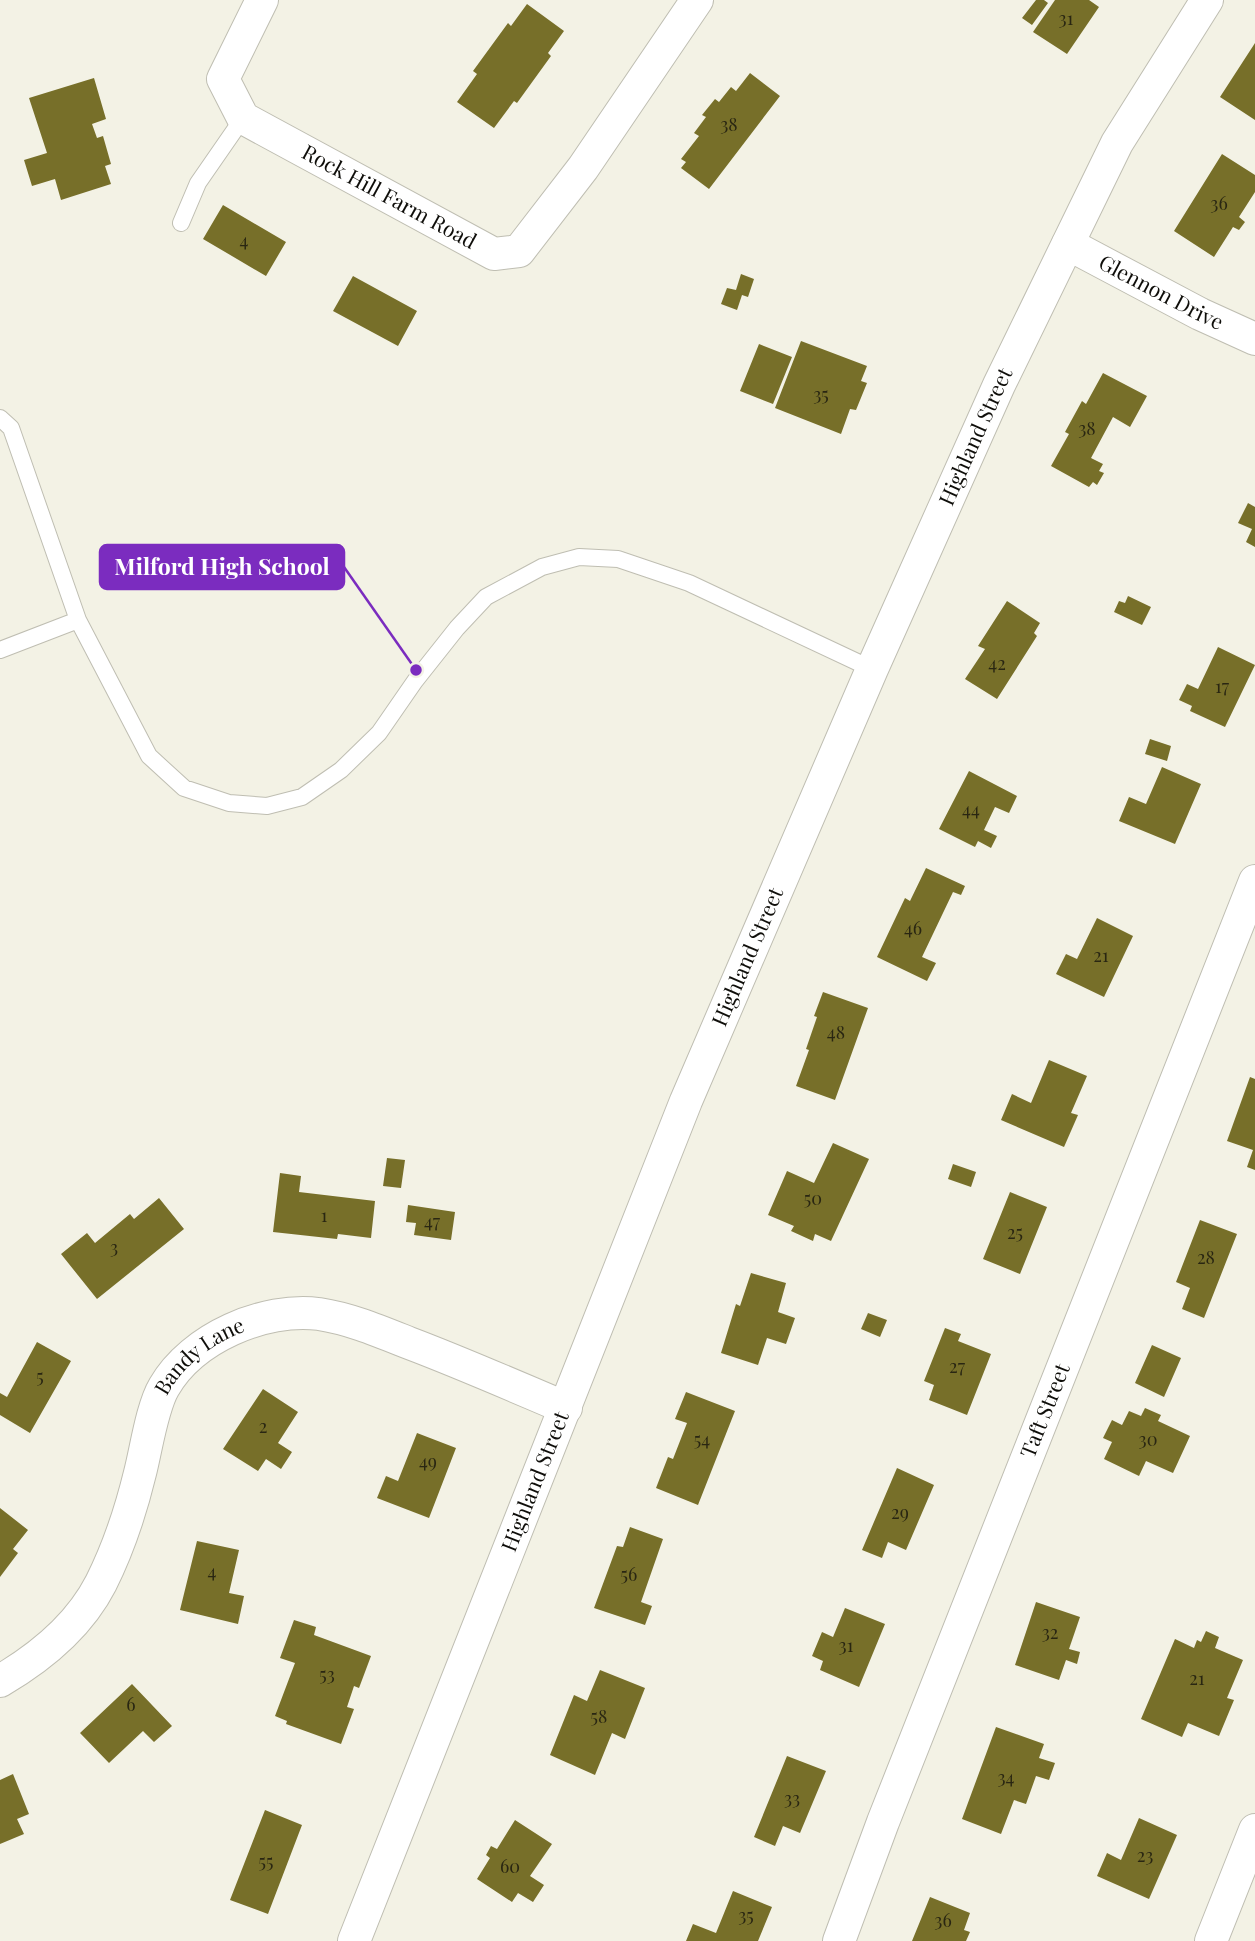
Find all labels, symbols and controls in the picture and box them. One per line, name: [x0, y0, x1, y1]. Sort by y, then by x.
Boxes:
house number: 31: [1059, 6, 1074, 30]
house number: 38: [720, 112, 738, 136]
street label: Rock Hill Farm Road: [298, 137, 482, 254]
house number: 36: [1210, 191, 1228, 215]
house number: 4: [240, 228, 249, 252]
street label: Glennon Drive: [1095, 247, 1229, 335]
street label: Highland Street: [931, 362, 1018, 509]
house number: 35: [813, 382, 829, 406]
house number: 38: [1078, 416, 1096, 440]
callout: Milford High School: [100, 545, 344, 589]
text: Milford High School: [114, 550, 330, 581]
house number: 42: [988, 651, 1006, 675]
house number: 17: [1215, 674, 1230, 698]
house number: 44: [962, 797, 980, 821]
street label: Highland Street: [704, 882, 789, 1030]
house number: 46: [904, 916, 922, 940]
house number: 21: [1093, 943, 1109, 967]
house number: 48: [827, 1020, 845, 1044]
house number: 50: [804, 1186, 822, 1210]
house number: 1: [321, 1203, 328, 1227]
house number: 47: [424, 1209, 441, 1233]
house number: 25: [1007, 1220, 1023, 1244]
house number: 3: [110, 1235, 118, 1259]
house number: 28: [1197, 1245, 1215, 1269]
street label: Bandy Lane: [147, 1310, 248, 1399]
house number: 27: [949, 1354, 966, 1378]
street label: Taft Street: [1012, 1358, 1075, 1461]
house number: 5: [36, 1364, 44, 1388]
street label: Highland Street: [493, 1406, 574, 1555]
house number: 2: [259, 1414, 267, 1438]
house number: 54: [694, 1427, 710, 1451]
house number: 30: [1139, 1427, 1157, 1451]
house number: 49: [419, 1449, 437, 1473]
house number: 29: [891, 1500, 909, 1524]
house number: 4: [208, 1559, 217, 1583]
house number: 56: [621, 1562, 637, 1586]
house number: 32: [1042, 1620, 1058, 1644]
house number: 31: [839, 1633, 854, 1657]
house number: 53: [319, 1662, 335, 1686]
house number: 21: [1189, 1666, 1205, 1690]
house number: 6: [126, 1692, 136, 1716]
house number: 58: [591, 1704, 607, 1728]
house number: 34: [997, 1765, 1015, 1789]
house number: 33: [784, 1786, 800, 1810]
house number: 23: [1137, 1843, 1153, 1867]
house number: 55: [259, 1849, 273, 1873]
house number: 60: [500, 1854, 520, 1878]
house number: 35: [738, 1903, 754, 1927]
house number: 36: [934, 1908, 952, 1932]

